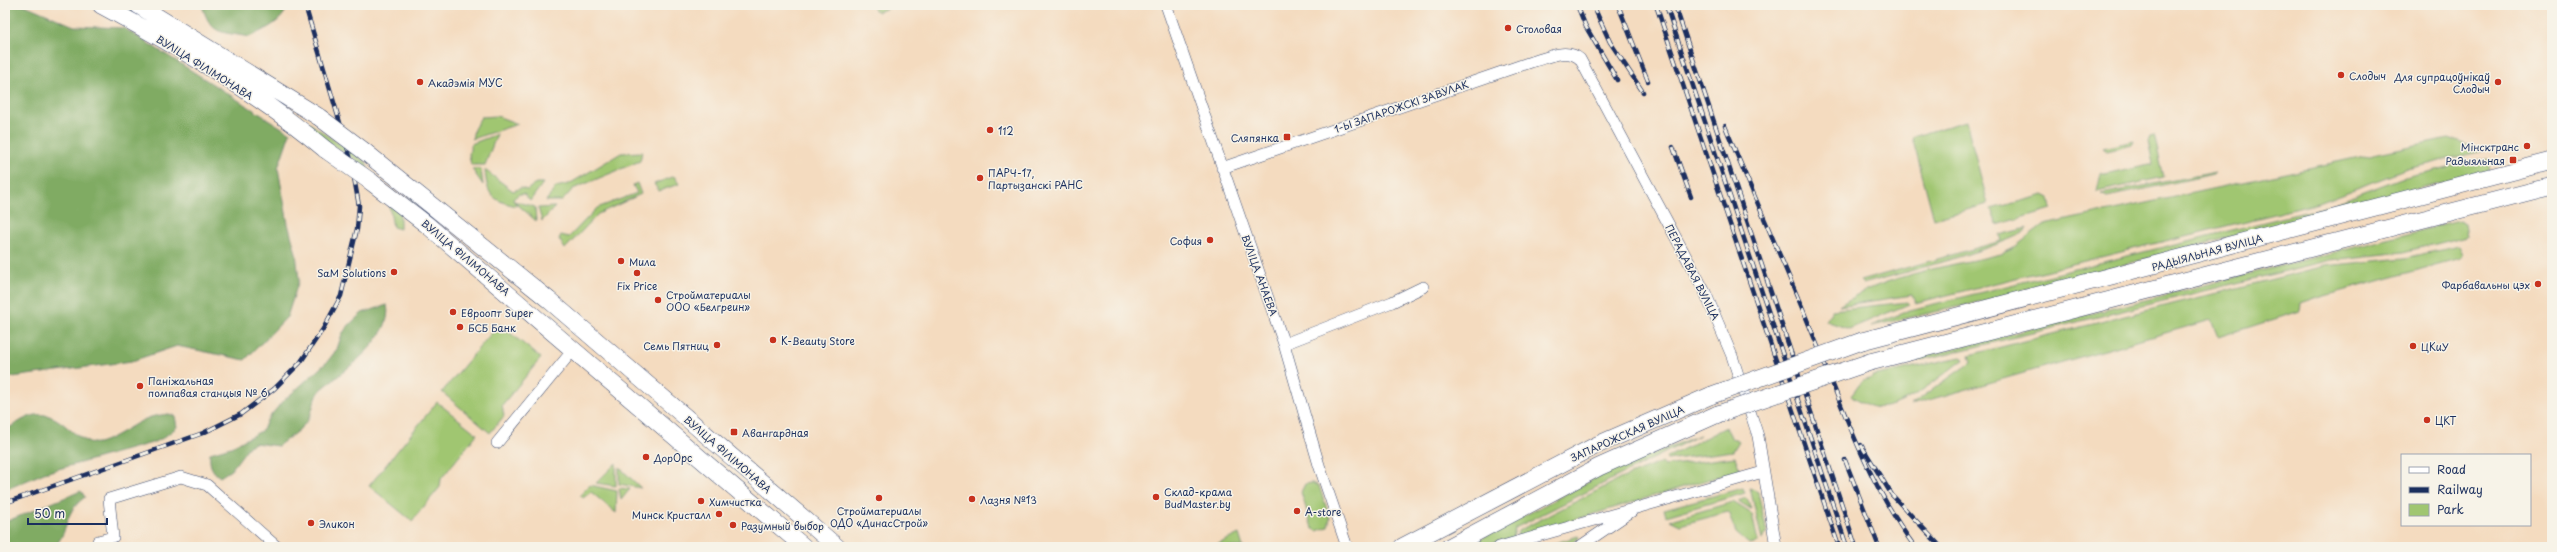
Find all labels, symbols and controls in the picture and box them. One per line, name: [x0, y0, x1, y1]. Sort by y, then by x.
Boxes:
place label: Столовая: [1516, 21, 1562, 36]
marker: Столовая: [1503, 23, 1513, 33]
street label: ВУЛІЦА ФІЛІМОНАВА: [154, 31, 257, 103]
place label: Слодыч: [2349, 68, 2386, 83]
place label: Для супрацоўнікаў Слодыч: [2393, 69, 2490, 96]
marker: Слодыч: [2336, 70, 2346, 80]
place label: Акадэмія МУС: [428, 75, 503, 90]
street label: 1-Ы ЗАПАРОЖСКІ ЗАВУЛАК: [1332, 76, 1470, 136]
marker: Акадэмія МУС: [415, 77, 425, 87]
marker: Для супрацоўнікаў Слодыч: [2493, 77, 2503, 87]
place label: 112: [998, 123, 1013, 138]
marker: 112: [985, 125, 995, 135]
place label: Сляпянка: [1231, 130, 1280, 145]
marker: Сляпянка: [1282, 132, 1292, 142]
place label: Мінсктранс: [2461, 139, 2519, 154]
marker: Мінсктранс: [2522, 141, 2532, 151]
place label: Радыяльная: [2446, 153, 2505, 168]
marker: Радыяльная: [2508, 155, 2518, 165]
place label: ПАРЧ-17, Партызанскі РАНС: [988, 165, 1083, 192]
marker: ПАРЧ-17, Партызанскі РАНС: [975, 173, 985, 183]
street label: ВУЛІЦА ФІЛІМОНАВА: [418, 215, 514, 299]
street label: ПЕРАДАВАЯ ВУЛІЦА: [1662, 222, 1724, 323]
street label: РАДЫЯЛЬНАЯ ВУЛІЦА: [2150, 230, 2265, 274]
street label: ВУЛІЦА АНАЕВА: [1238, 232, 1282, 318]
place label: София: [1170, 233, 1202, 248]
marker: София: [1205, 235, 1215, 245]
place label: Мила: [629, 254, 656, 269]
marker: Мила: [616, 256, 626, 266]
place label: SaM Solutions: [317, 265, 386, 280]
marker: SaM Solutions: [389, 267, 399, 277]
marker: Fix Price: [632, 268, 642, 278]
place label: Фарбавальны цэх: [2442, 277, 2530, 292]
place label: Fix Price: [617, 278, 657, 293]
marker: Фарбавальны цэх: [2533, 279, 2543, 289]
place label: Стройматериалы ООО «Белгреин»: [666, 287, 751, 314]
marker: Стройматериалы ООО «Белгреин»: [653, 295, 663, 305]
place label: Евроопт Super: [461, 305, 533, 320]
marker: Евроопт Super: [448, 307, 458, 317]
place label: БСБ Банк: [468, 320, 516, 335]
marker: БСБ Банк: [455, 322, 465, 332]
place label: K-Beauty Store: [781, 333, 855, 348]
marker: K-Beauty Store: [768, 335, 778, 345]
place label: Семь Пятниц: [643, 338, 709, 353]
place label: ЦКиУ: [2421, 339, 2449, 354]
marker: Семь Пятниц: [712, 340, 722, 350]
marker: ЦКиУ: [2408, 341, 2418, 351]
place label: Паніжальная помпавая станцыя № 6: [148, 373, 268, 400]
marker: Паніжальная помпавая станцыя № 6: [135, 381, 145, 391]
street label: ЗАПАРОЖСКАЯ ВУЛІЦА: [1568, 401, 1687, 465]
street label: ВУЛІЦА ФІЛІМОНАВА: [681, 412, 775, 497]
place label: ЦКТ: [2435, 413, 2457, 428]
marker: ЦКТ: [2422, 415, 2432, 425]
place label: Авангардная: [742, 425, 809, 440]
marker: Авангардная: [729, 427, 739, 437]
place label: ДорОрс: [653, 450, 692, 465]
marker: ДорОрс: [641, 452, 651, 462]
legend: [2401, 454, 2531, 526]
text: Road: [2437, 460, 2466, 478]
text: Railway: [2437, 480, 2483, 498]
place label: Склад-крама BudMaster.by: [1164, 484, 1233, 511]
place label: Лазня №13: [980, 492, 1037, 507]
marker: Склад-крама BudMaster.by: [1151, 492, 1161, 502]
marker: Стройматериалы ОДО «ДинасСтрой»: [874, 493, 884, 503]
place label: Химчистка: [709, 494, 762, 509]
marker: Лазня №13: [967, 494, 977, 504]
marker: Химчистка: [696, 496, 706, 506]
scale bar: [28, 500, 107, 526]
text: Park: [2437, 500, 2464, 518]
place label: Стройматериалы ОДО «ДинасСтрой»: [830, 503, 928, 530]
text: 50 m: [34, 504, 65, 522]
place label: А-store: [1305, 504, 1341, 519]
marker: А-store: [1292, 506, 1302, 516]
place label: Минск Кристалл: [632, 507, 711, 522]
marker: Минск Кристалл: [714, 509, 724, 519]
place label: Эликон: [319, 516, 355, 531]
marker: Эликон: [306, 518, 316, 528]
place label: Разумный выбор: [741, 518, 824, 534]
marker: Разумный выбор: [728, 520, 738, 530]

